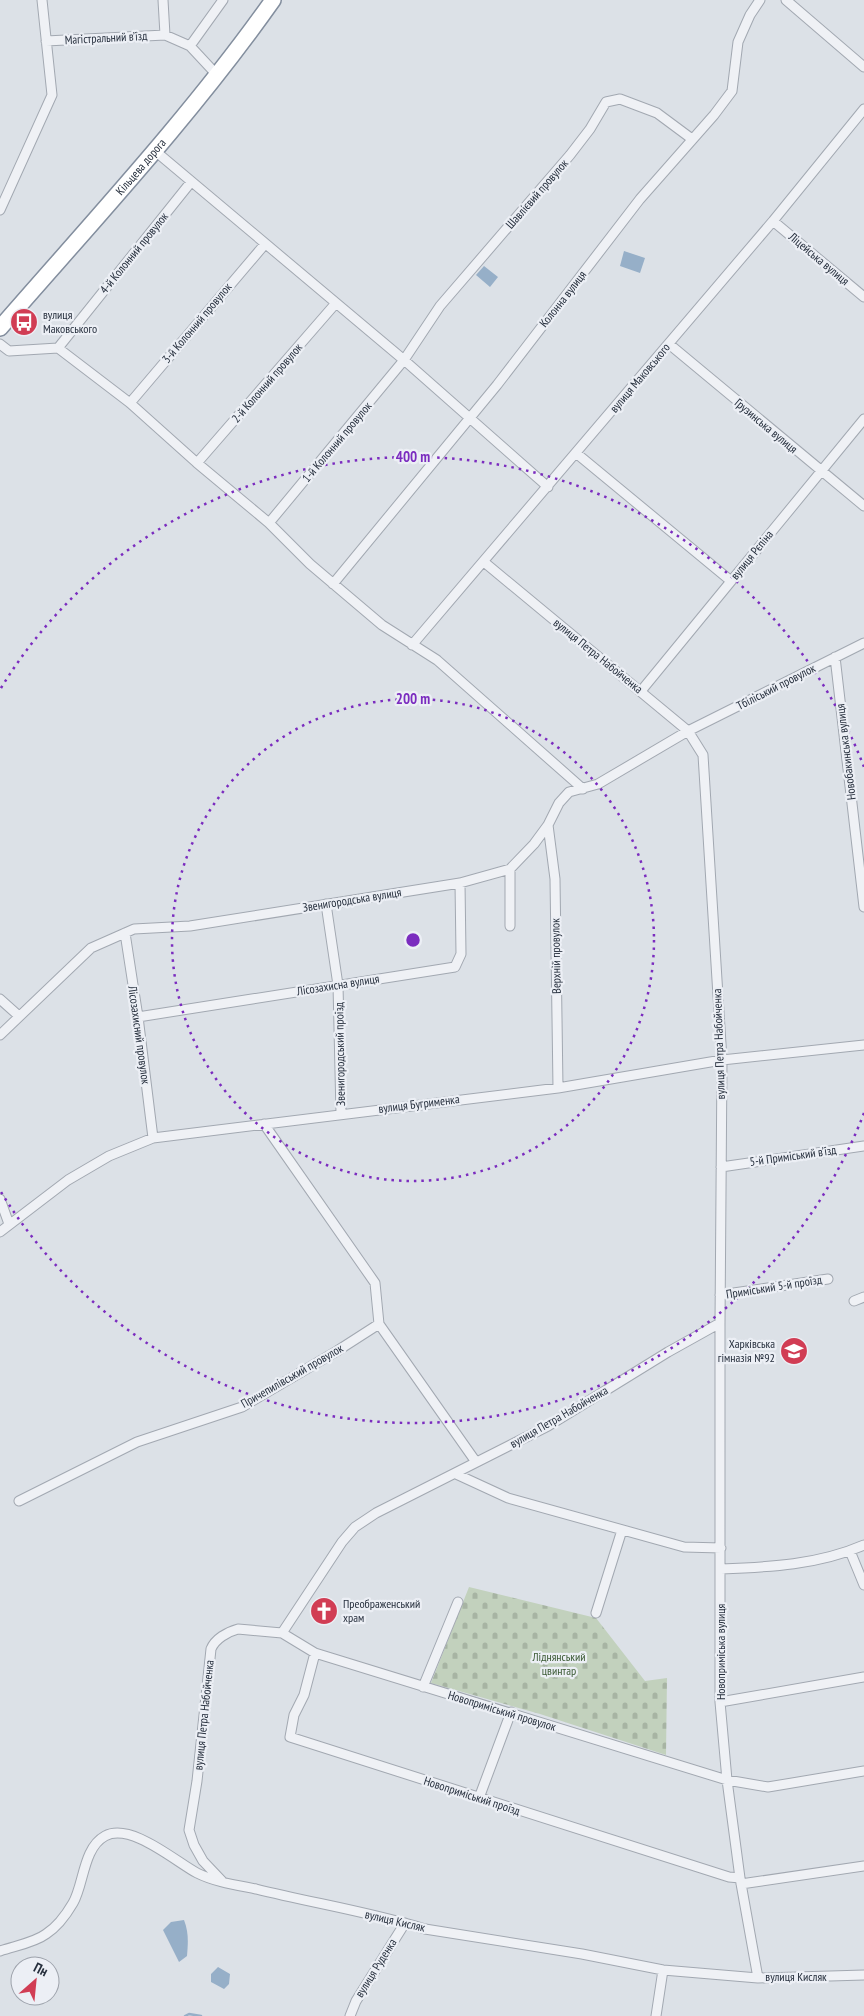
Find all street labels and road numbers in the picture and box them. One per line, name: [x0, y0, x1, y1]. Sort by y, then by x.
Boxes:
street label: Магістральний в’їзд: [64, 28, 148, 47]
street label: Кільцева дорога: [112, 135, 169, 198]
street label: Шавлієвий провулок: [502, 156, 571, 232]
street label: 4-й Колонний провулок: [96, 209, 171, 296]
street label: Ліцейська вулиця: [785, 228, 853, 288]
street label: Колонна вулиця: [536, 267, 590, 330]
street label: 3-й Колонний провулок: [159, 279, 235, 366]
street label: 2-й Колонний провулок: [228, 340, 305, 425]
street label: вулиця Маковського: [606, 340, 673, 415]
street label: Грузинська вулиця: [732, 395, 801, 457]
street label: 1-й Колонний провулок: [299, 398, 375, 485]
street label: вулиця Рєпіна: [727, 527, 776, 582]
street label: вулиця Петра Набойченка: [551, 615, 646, 696]
street label: Тбіліський провулок: [734, 660, 818, 713]
street label: Новобакинська вулиця: [832, 703, 859, 801]
street label: Звенигородська вулиця: [301, 884, 403, 915]
street label: Верхній провулок: [547, 918, 564, 994]
street label: Лісозахисна вулиця: [295, 971, 381, 999]
street label: Лісозахисний провулок: [125, 984, 154, 1085]
street label: вулиця Петра Набойченка: [709, 988, 728, 1100]
street label: Звенигородський проїзд: [331, 1001, 348, 1106]
street label: вулиця Бугрименка: [378, 1091, 461, 1116]
street label: 5-й Приміський в’їзд: [749, 1142, 838, 1169]
street label: Приміський 5-й проїзд: [725, 1271, 824, 1301]
street label: Причепилівський провулок: [238, 1340, 346, 1411]
street label: вулиця Петра Набойченка: [507, 1382, 611, 1451]
street label: Новоприміська вулиця: [713, 1604, 728, 1700]
street label: вулиця Петра Набойченка: [190, 1659, 217, 1771]
street label: Новоприміський провулок: [446, 1687, 558, 1734]
street label: Новоприміський проїзд: [422, 1773, 523, 1818]
street label: вулиця Кисляк: [364, 1906, 427, 1935]
street label: вулиця Руденка: [352, 1935, 400, 2000]
street label: вулиця Кисляк: [765, 1969, 827, 1984]

